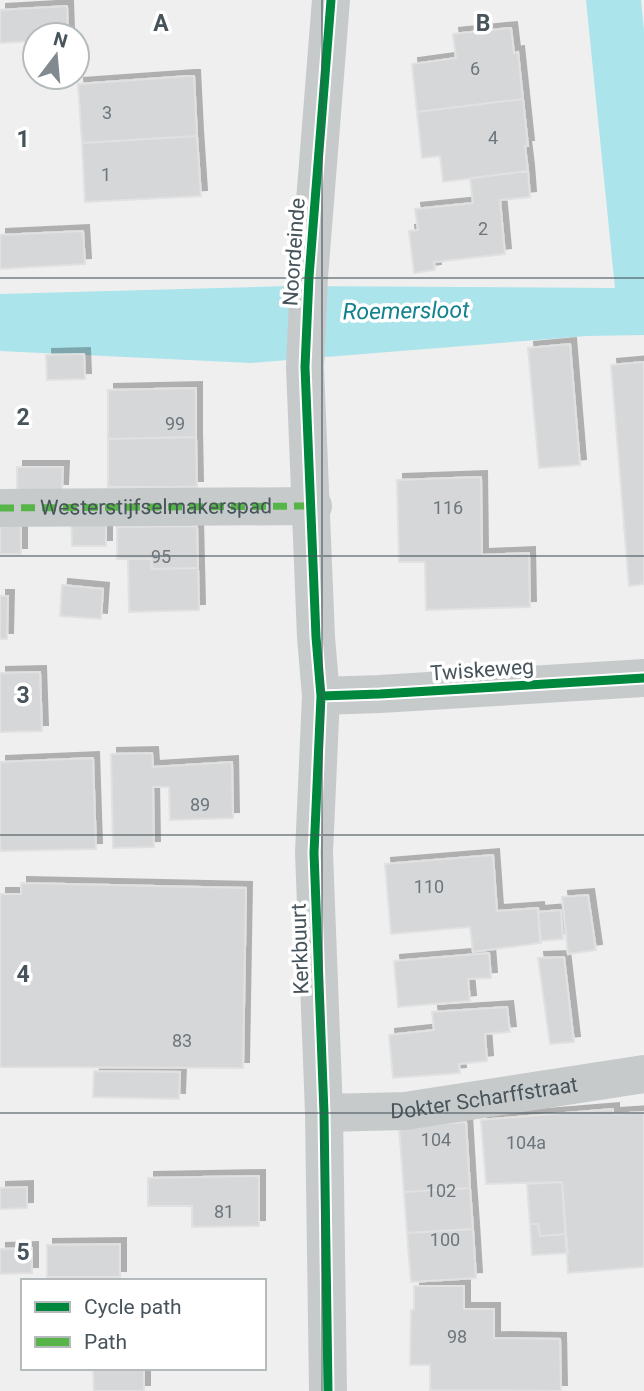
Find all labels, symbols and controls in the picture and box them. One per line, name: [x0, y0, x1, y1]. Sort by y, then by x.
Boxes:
text: A: [153, 10, 169, 37]
text: B: [476, 10, 490, 37]
north arrow: [21, 21, 91, 91]
text: N: [51, 27, 70, 53]
house number: 6: [470, 58, 480, 79]
house number: 3: [102, 102, 112, 123]
text: 1: [16, 126, 30, 153]
house number: 4: [488, 127, 498, 148]
house number: 1: [101, 164, 111, 185]
street label: Noordeinde: [278, 197, 310, 307]
house number: 2: [478, 218, 488, 239]
water label: Roemersloot: [342, 296, 470, 326]
text: 2: [16, 404, 30, 431]
house number: 99: [165, 413, 185, 434]
street label: Westerstijfselmakerspad: [40, 494, 272, 520]
house number: 116: [433, 497, 463, 518]
house number: 95: [151, 546, 171, 567]
street label: Twiskeweg: [429, 654, 535, 686]
text: 3: [16, 682, 30, 709]
house number: 89: [190, 794, 210, 815]
house number: 110: [414, 876, 444, 897]
street label: Kerkbuurt: [286, 903, 314, 995]
text: 4: [16, 961, 30, 988]
house number: 83: [172, 1030, 192, 1051]
street label: Dokter Scharffstraat: [390, 1072, 580, 1123]
house number: 104: [421, 1129, 451, 1150]
house number: 104a: [506, 1132, 546, 1153]
house number: 102: [426, 1180, 456, 1201]
house number: 81: [214, 1201, 234, 1222]
house number: 100: [430, 1229, 460, 1250]
text: 5: [16, 1239, 30, 1266]
legend: [21, 1279, 266, 1370]
text: Cycle path: [84, 1295, 182, 1319]
house number: 98: [447, 1326, 467, 1347]
text: Path: [84, 1330, 127, 1354]

